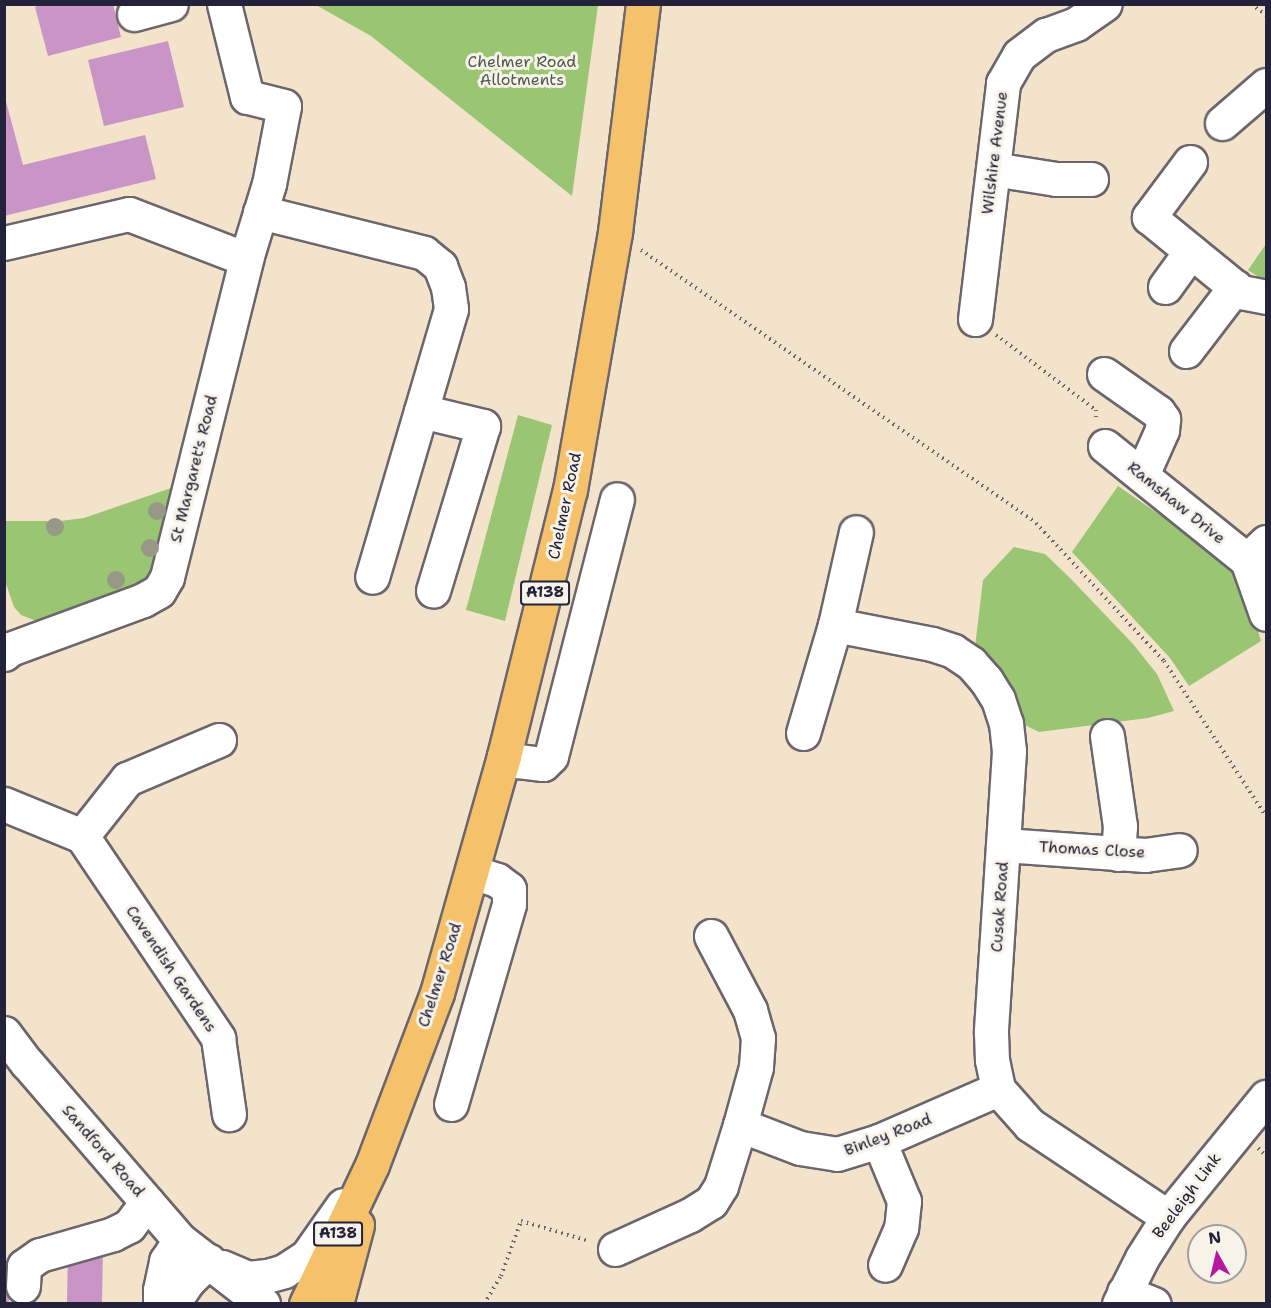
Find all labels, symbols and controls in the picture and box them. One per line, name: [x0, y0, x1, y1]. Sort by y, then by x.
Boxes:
park label: Chelmer Road Allotments: [468, 52, 576, 90]
street label: Wilshire Avenue: [978, 90, 1012, 216]
street label: St Margaret's Road: [166, 393, 222, 545]
street label: Chelmer Road: [544, 451, 586, 561]
street label: Ramshaw Drive: [1123, 458, 1229, 548]
road number: A138: [520, 581, 570, 605]
street label: Thomas Close: [1038, 838, 1146, 862]
street label: Cusak Road: [987, 861, 1013, 953]
street label: Cavendish Gardens: [121, 902, 221, 1036]
street label: Chelmer Road: [414, 920, 466, 1030]
street label: Sandford Road: [58, 1101, 148, 1201]
street label: Binley Road: [842, 1110, 934, 1160]
street label: Beeleigh Link: [1149, 1150, 1225, 1242]
road number: A138: [312, 1222, 364, 1246]
north arrow: [1187, 1224, 1247, 1284]
text: N: [1207, 1226, 1222, 1249]

